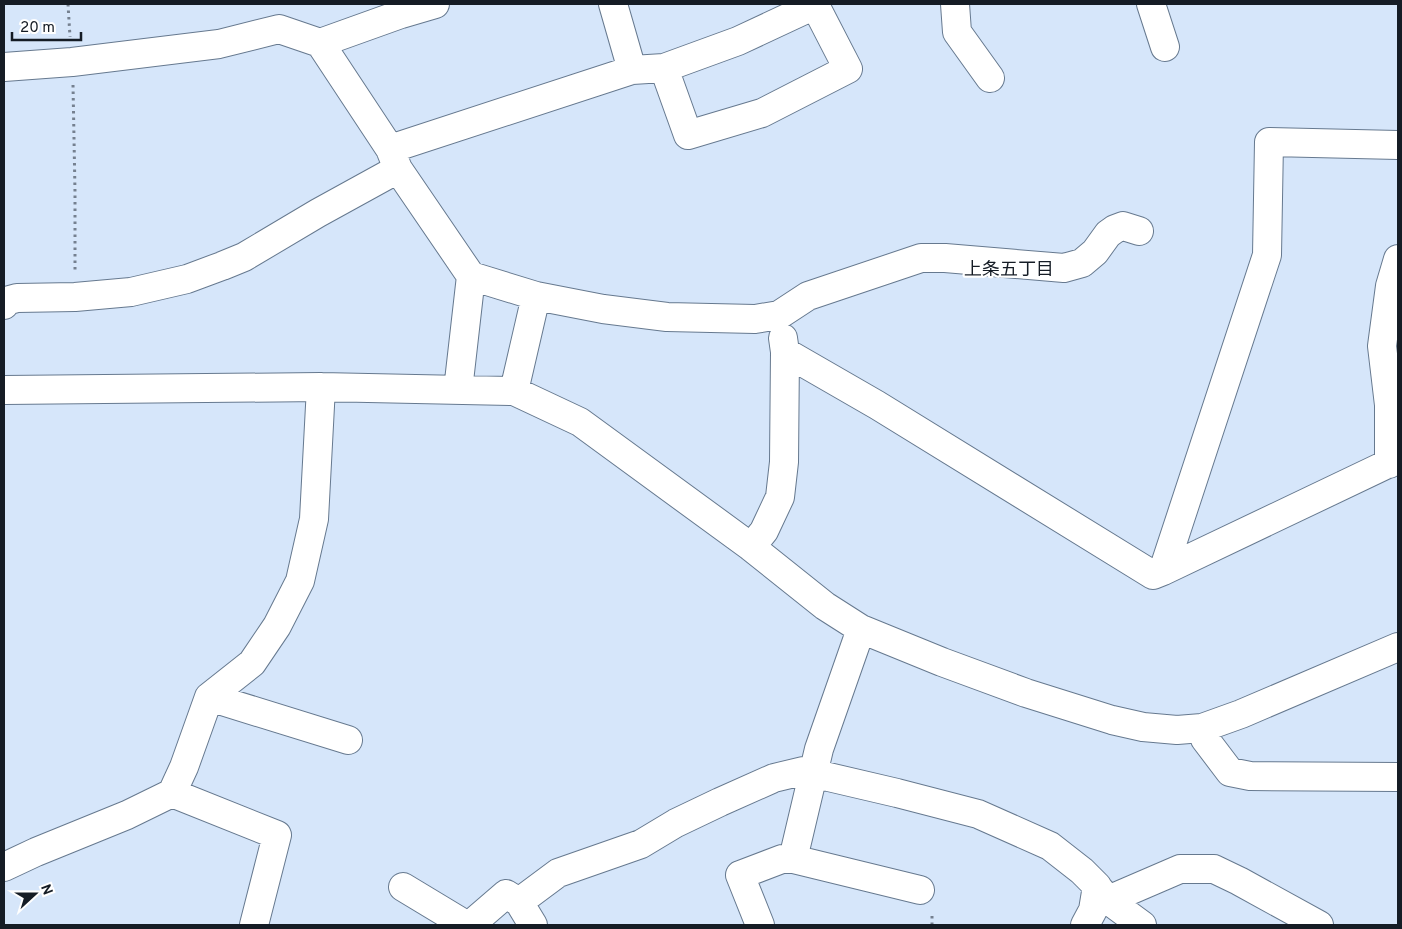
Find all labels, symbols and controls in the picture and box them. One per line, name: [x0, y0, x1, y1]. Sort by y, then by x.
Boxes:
scale bar: [12, 10, 81, 42]
text: 20 m: [20, 19, 55, 38]
district label: 上条五丁目: [964, 259, 1054, 282]
north arrow: [10, 869, 60, 919]
text: N: [36, 882, 55, 898]

